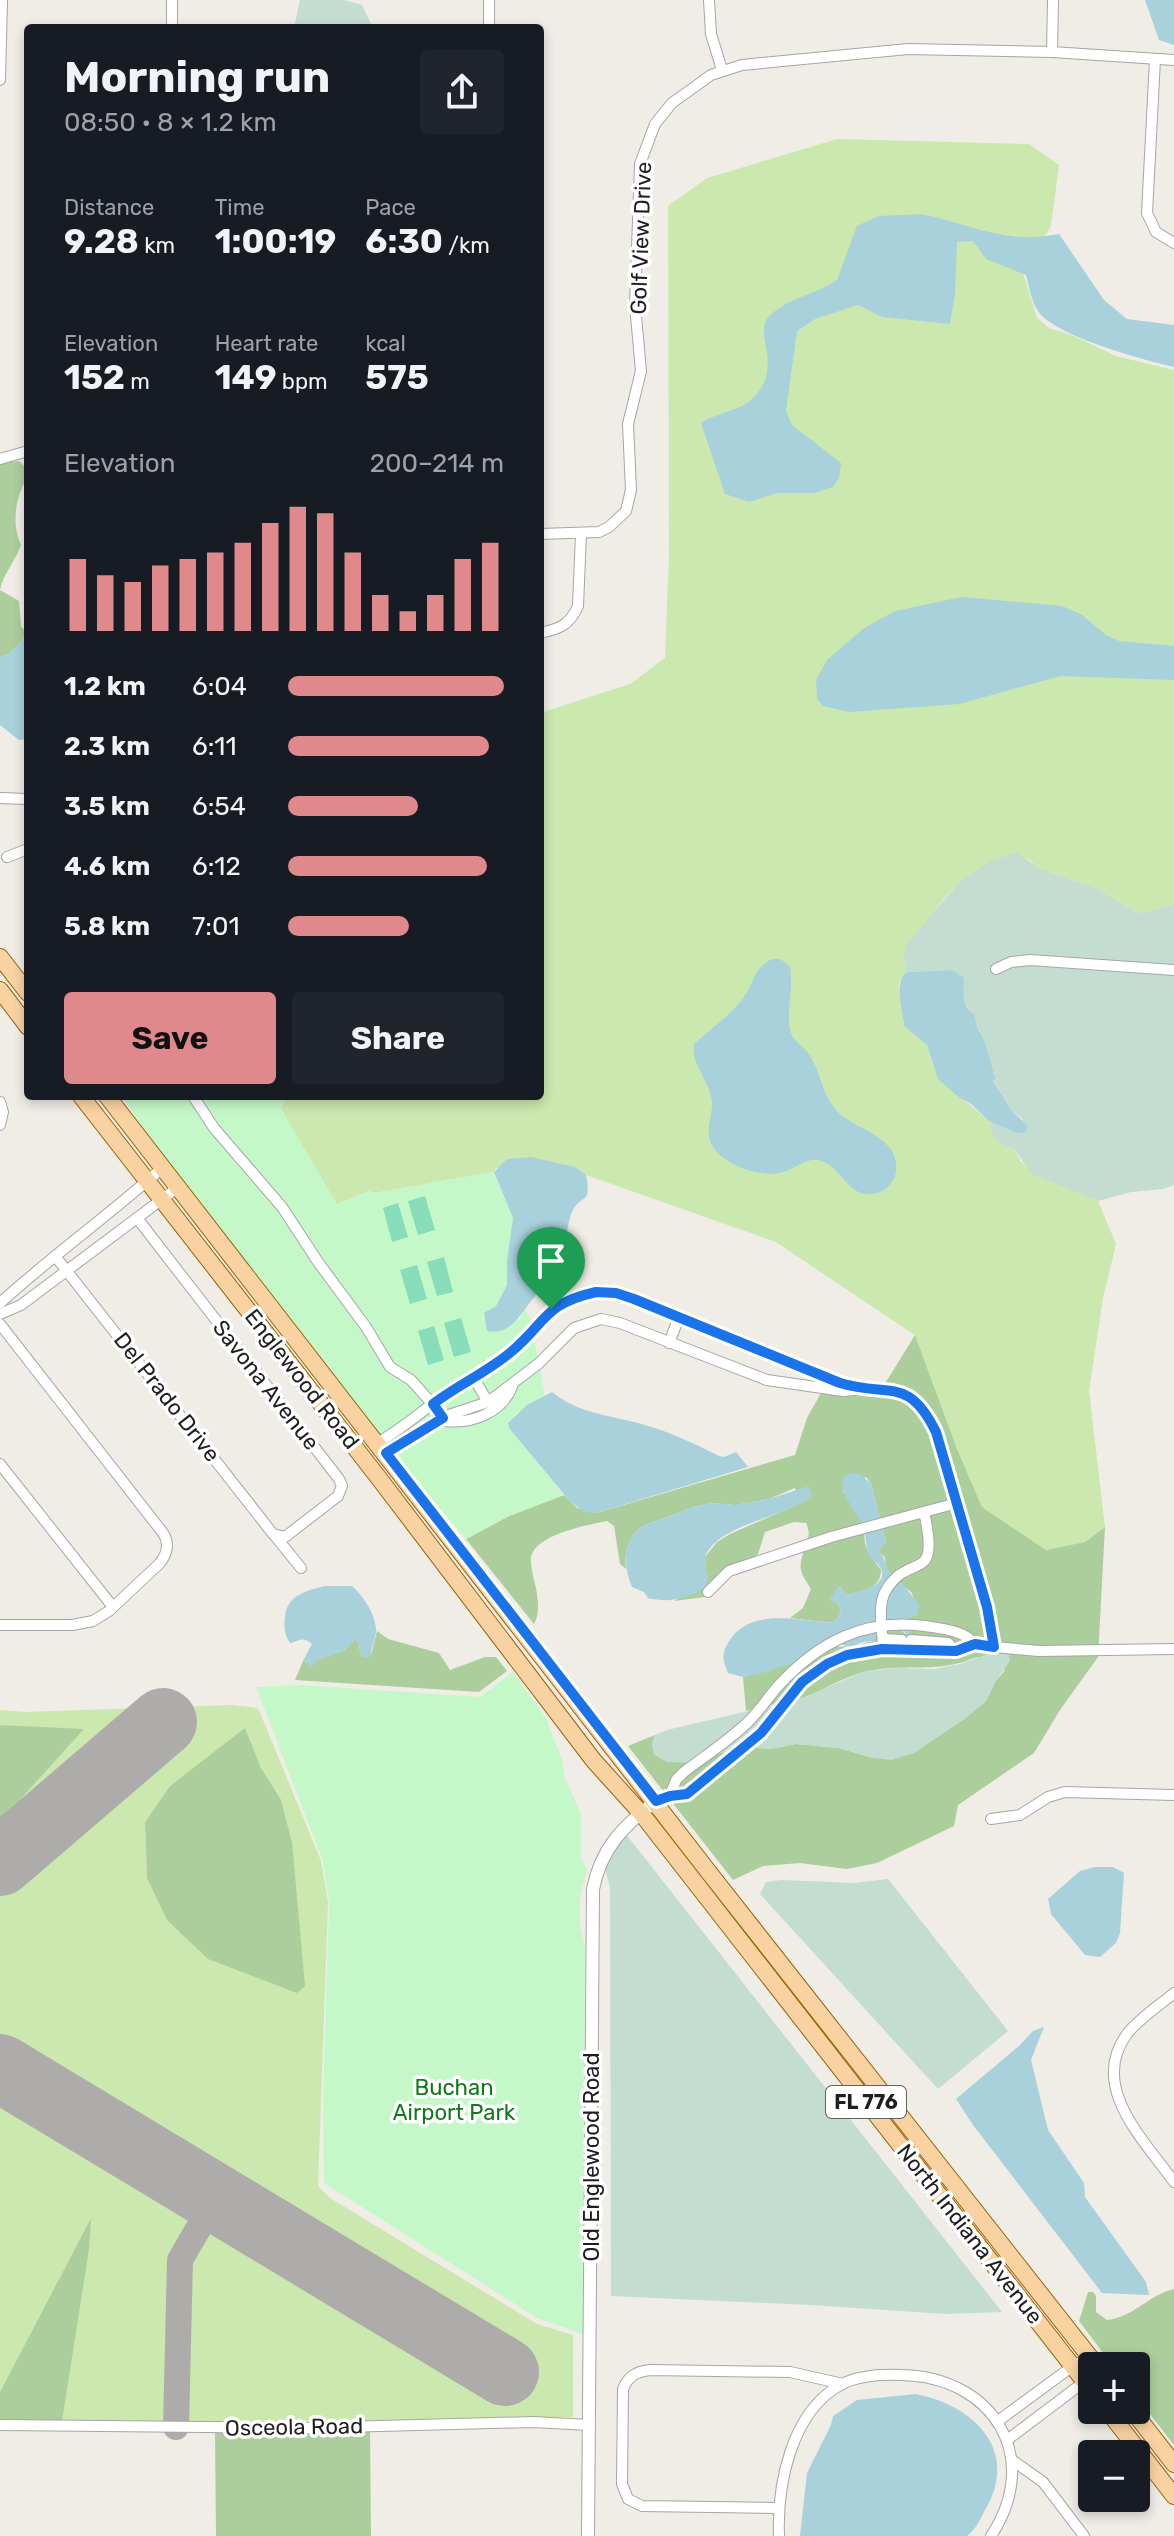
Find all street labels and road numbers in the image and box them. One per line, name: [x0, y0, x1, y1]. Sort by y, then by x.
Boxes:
street label: Golf View Drive: [625, 161, 657, 315]
street label: Englewood Road: [239, 1304, 365, 1454]
street label: Savona Avenue: [207, 1315, 325, 1455]
street label: Del Prado Drive: [108, 1327, 226, 1467]
street label: Old Englewood Road: [578, 2052, 605, 2262]
road number: FL 776: [826, 2086, 906, 2118]
street label: North Indiana Avenue: [891, 2139, 1049, 2329]
street label: Osceola Road: [225, 2412, 363, 2442]

